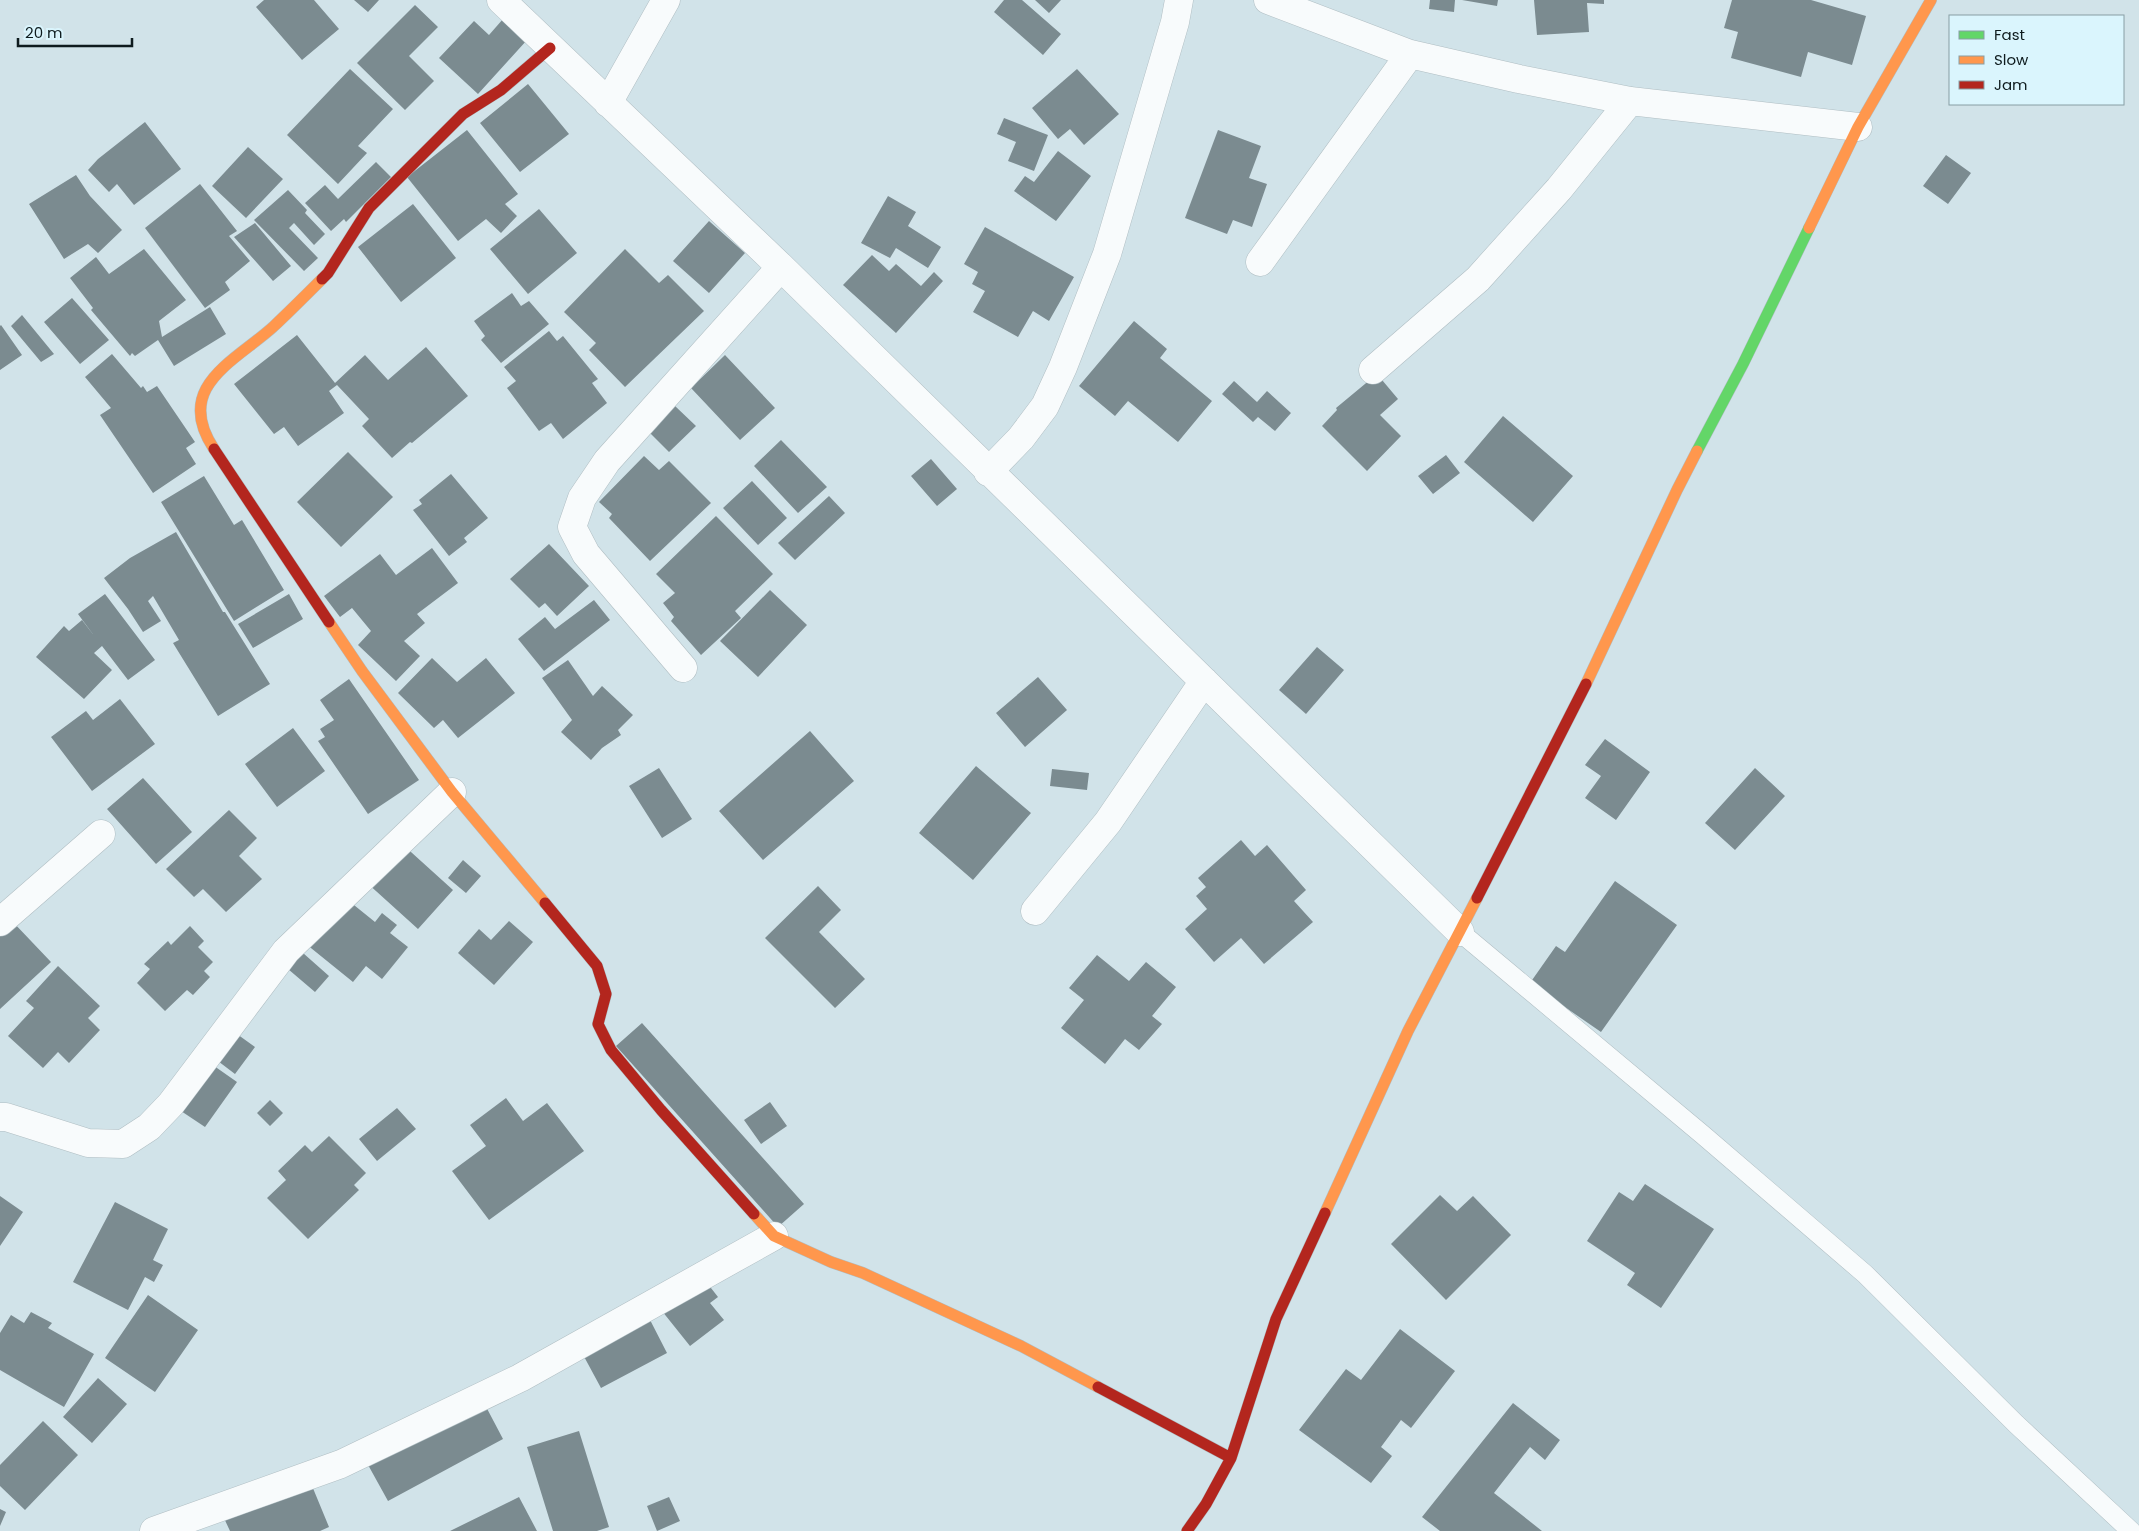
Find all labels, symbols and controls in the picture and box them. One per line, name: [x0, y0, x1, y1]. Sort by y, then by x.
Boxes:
scale bar: [18, 15, 131, 47]
legend: [1949, 15, 2124, 105]
text: 20 m: [25, 22, 63, 43]
text: Fast: [1994, 24, 2025, 45]
text: Slow: [1994, 49, 2029, 70]
text: Jam: [1994, 74, 2028, 95]

